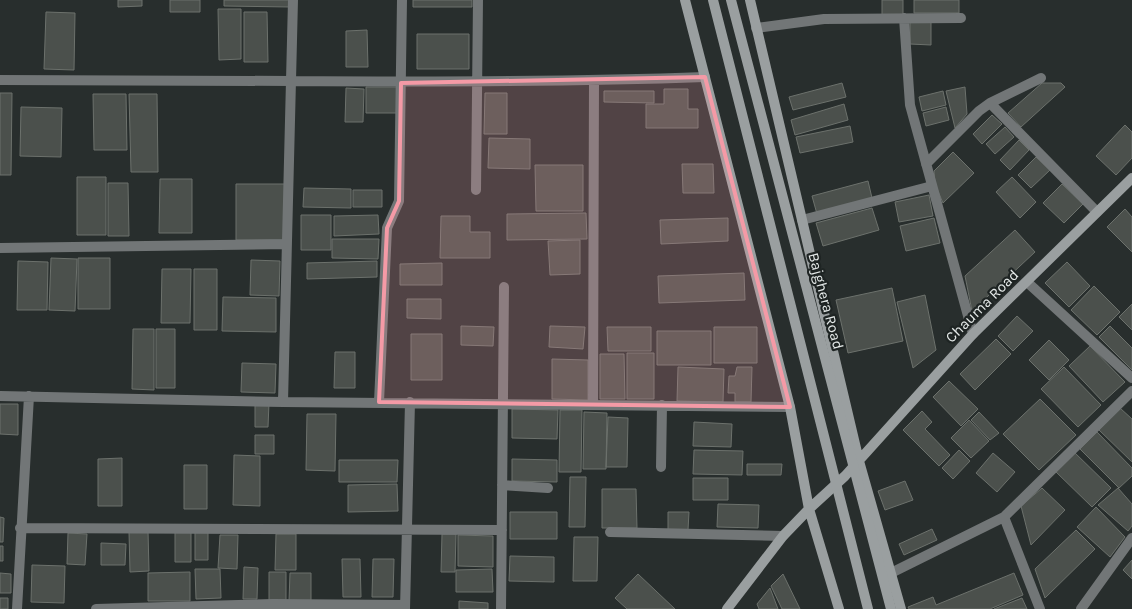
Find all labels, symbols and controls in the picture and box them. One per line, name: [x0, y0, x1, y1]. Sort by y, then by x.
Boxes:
street label: Bajghera Road: [804, 251, 848, 351]
street label: Chauma Road: [942, 266, 1022, 346]

